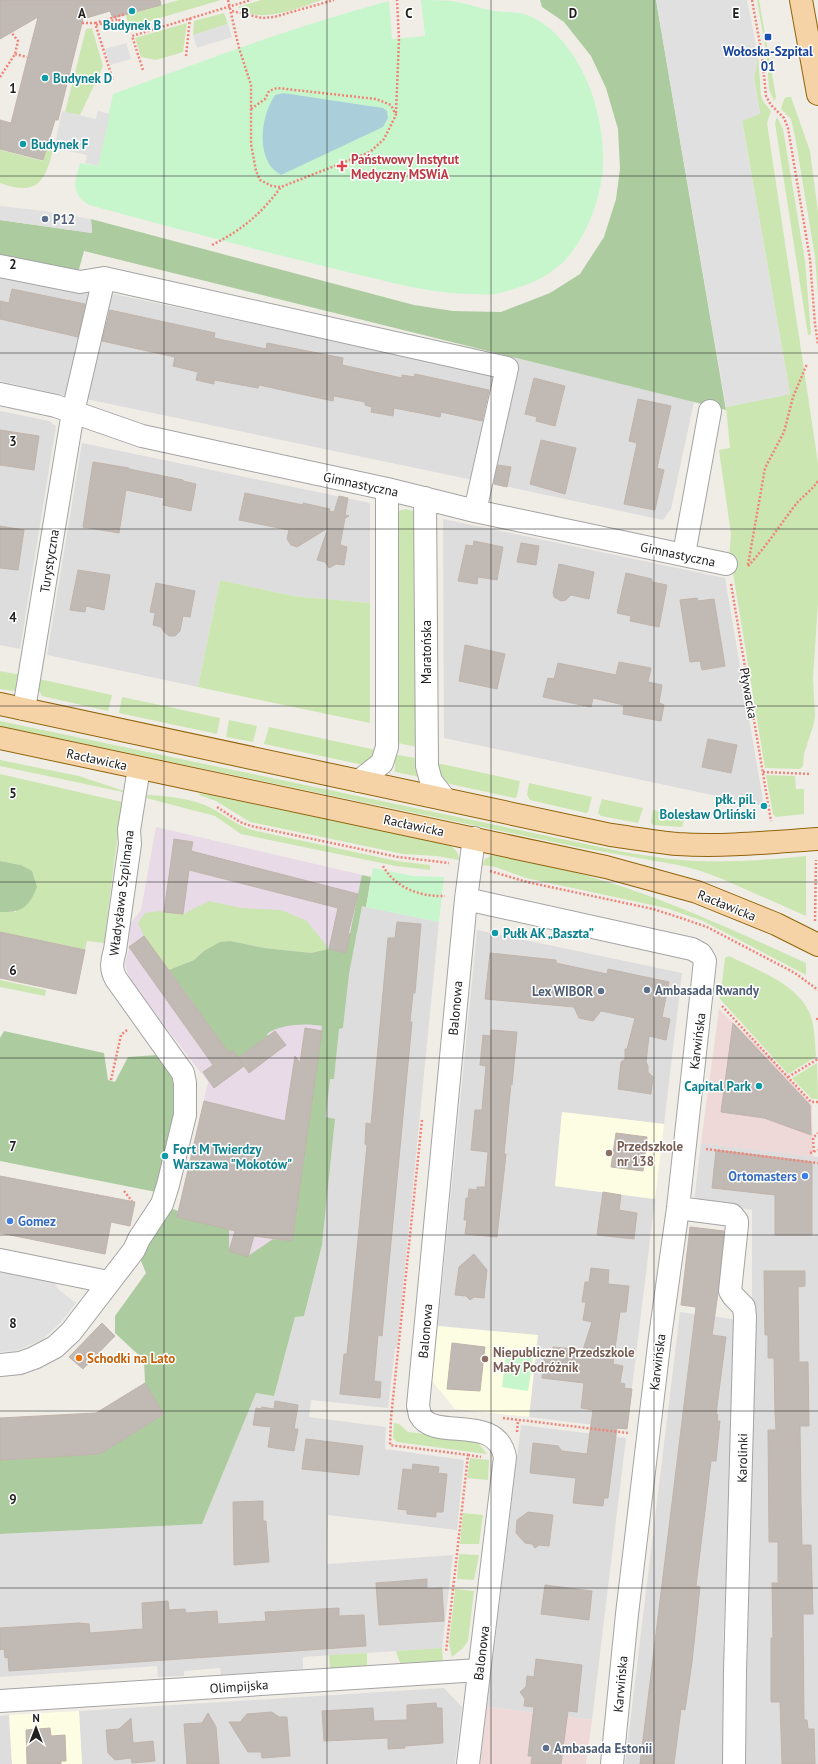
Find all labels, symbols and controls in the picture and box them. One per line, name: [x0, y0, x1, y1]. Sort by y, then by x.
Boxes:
text: A: [78, 5, 86, 22]
text: B: [241, 5, 249, 22]
text: C: [405, 5, 413, 22]
text: D: [569, 5, 577, 22]
text: E: [733, 5, 740, 22]
marker: Budynek B: [127, 6, 137, 16]
place label: Budynek B: [103, 17, 162, 34]
marker: Wołoska-Szpital 01: [763, 32, 773, 42]
place label: Wołoska-Szpital 01: [723, 43, 813, 75]
place label: Budynek D: [53, 70, 112, 87]
marker: Budynek D: [40, 73, 50, 83]
text: 1: [9, 80, 17, 97]
place label: Budynek F: [31, 136, 89, 153]
marker: Budynek F: [18, 139, 28, 149]
place label: Państwowy Instytut Medyczny MSWiA: [351, 151, 459, 183]
marker: Państwowy Instytut Medyczny MSWiA: [336, 160, 348, 172]
place label: P12: [53, 211, 75, 228]
marker: P12: [40, 214, 50, 224]
text: 2: [9, 256, 17, 273]
text: 3: [9, 433, 17, 450]
street label: Gimnastyczna: [322, 468, 400, 501]
street label: Turystyczna: [36, 528, 63, 594]
street label: Gimnastyczna: [639, 538, 717, 571]
text: 4: [9, 609, 17, 626]
street label: Maratońska: [418, 620, 435, 684]
street label: Pływacka: [736, 666, 761, 720]
street label: Racławicka: [65, 745, 129, 774]
text: 5: [9, 785, 17, 802]
place label: płk. pil. Bolesław Orliński: [660, 791, 756, 823]
marker: płk. pil. Bolesław Orliński: [759, 801, 769, 811]
street label: Racławicka: [382, 811, 446, 840]
street label: Władysława Szpilmana: [105, 829, 138, 957]
street label: Racławicka: [695, 886, 759, 925]
place label: Pułk AK „Baszta”: [503, 925, 594, 942]
marker: Pułk AK „Baszta”: [490, 928, 500, 938]
text: 6: [9, 962, 17, 979]
street label: Balonowa: [445, 980, 466, 1036]
place label: Ambasada Rwandy: [655, 982, 760, 999]
place label: Lex WIBOR: [532, 983, 593, 1000]
marker: Ambasada Rwandy: [642, 985, 652, 995]
marker: Lex WIBOR: [596, 986, 606, 996]
street label: Karwińska: [686, 1012, 709, 1070]
place label: Capital Park: [684, 1078, 752, 1095]
marker: Capital Park: [754, 1081, 764, 1091]
text: 7: [9, 1138, 17, 1155]
place label: Przedszkole nr 138: [617, 1138, 684, 1170]
place label: Fort M Twierdzy Warszawa "Mokotów": [173, 1141, 292, 1173]
marker: Przedszkole nr 138: [604, 1148, 614, 1158]
marker: Fort M Twierdzy Warszawa "Mokotów": [160, 1151, 170, 1161]
place label: Ortomasters: [728, 1168, 798, 1185]
marker: Ortomasters: [800, 1171, 810, 1181]
place label: Gomez: [18, 1213, 56, 1230]
marker: Gomez: [5, 1216, 15, 1226]
street label: Balonowa: [415, 1303, 436, 1359]
text: 8: [9, 1315, 17, 1332]
street label: Karwińska: [646, 1333, 669, 1391]
place label: Niepubliczne Przedszkole Mały Podróżnik: [493, 1344, 635, 1376]
place label: Schodki na Lato: [87, 1350, 175, 1367]
marker: Schodki na Lato: [74, 1353, 84, 1363]
marker: Niepubliczne Przedszkole Mały Podróżnik: [480, 1354, 490, 1364]
street label: Karolinki: [734, 1433, 751, 1483]
text: 9: [9, 1491, 17, 1508]
street label: Balonowa: [470, 1625, 493, 1681]
street label: Karwińska: [610, 1655, 631, 1713]
street label: Olimpijska: [209, 1676, 269, 1697]
north arrow: [16, 1708, 56, 1748]
text: N: [32, 1711, 40, 1725]
place label: Ambasada Estonii: [554, 1740, 652, 1757]
marker: Ambasada Estonii: [541, 1743, 551, 1753]

